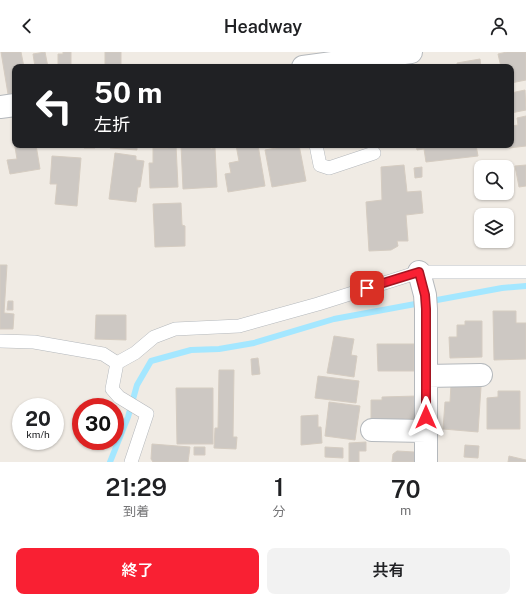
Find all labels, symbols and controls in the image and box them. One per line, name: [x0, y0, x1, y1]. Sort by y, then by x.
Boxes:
icon: back: [16, 15, 38, 37]
icon: person: [488, 15, 510, 37]
text: Headway: [224, 16, 302, 37]
text: 50 m: [94, 76, 162, 109]
icon: left: [28, 80, 80, 132]
text: 左折: [94, 114, 130, 135]
map controls: [474, 160, 514, 248]
button: search: [474, 160, 514, 200]
button: layers: [474, 208, 514, 248]
pin: [350, 271, 384, 305]
icon: arrive: [356, 277, 378, 299]
position arrow: [405, 396, 447, 438]
speed limit sign: 30: [72, 398, 124, 450]
text: 20: [25, 407, 51, 431]
text: km/h: [26, 428, 50, 440]
text: 21:29: [105, 473, 167, 501]
text: 1: [274, 473, 284, 501]
text: 70: [391, 475, 421, 503]
text: m: [400, 503, 411, 518]
text: 到着: [123, 504, 149, 519]
text: 分: [273, 504, 286, 519]
button: 終了: [16, 548, 259, 594]
button: 共有: [267, 548, 510, 594]

